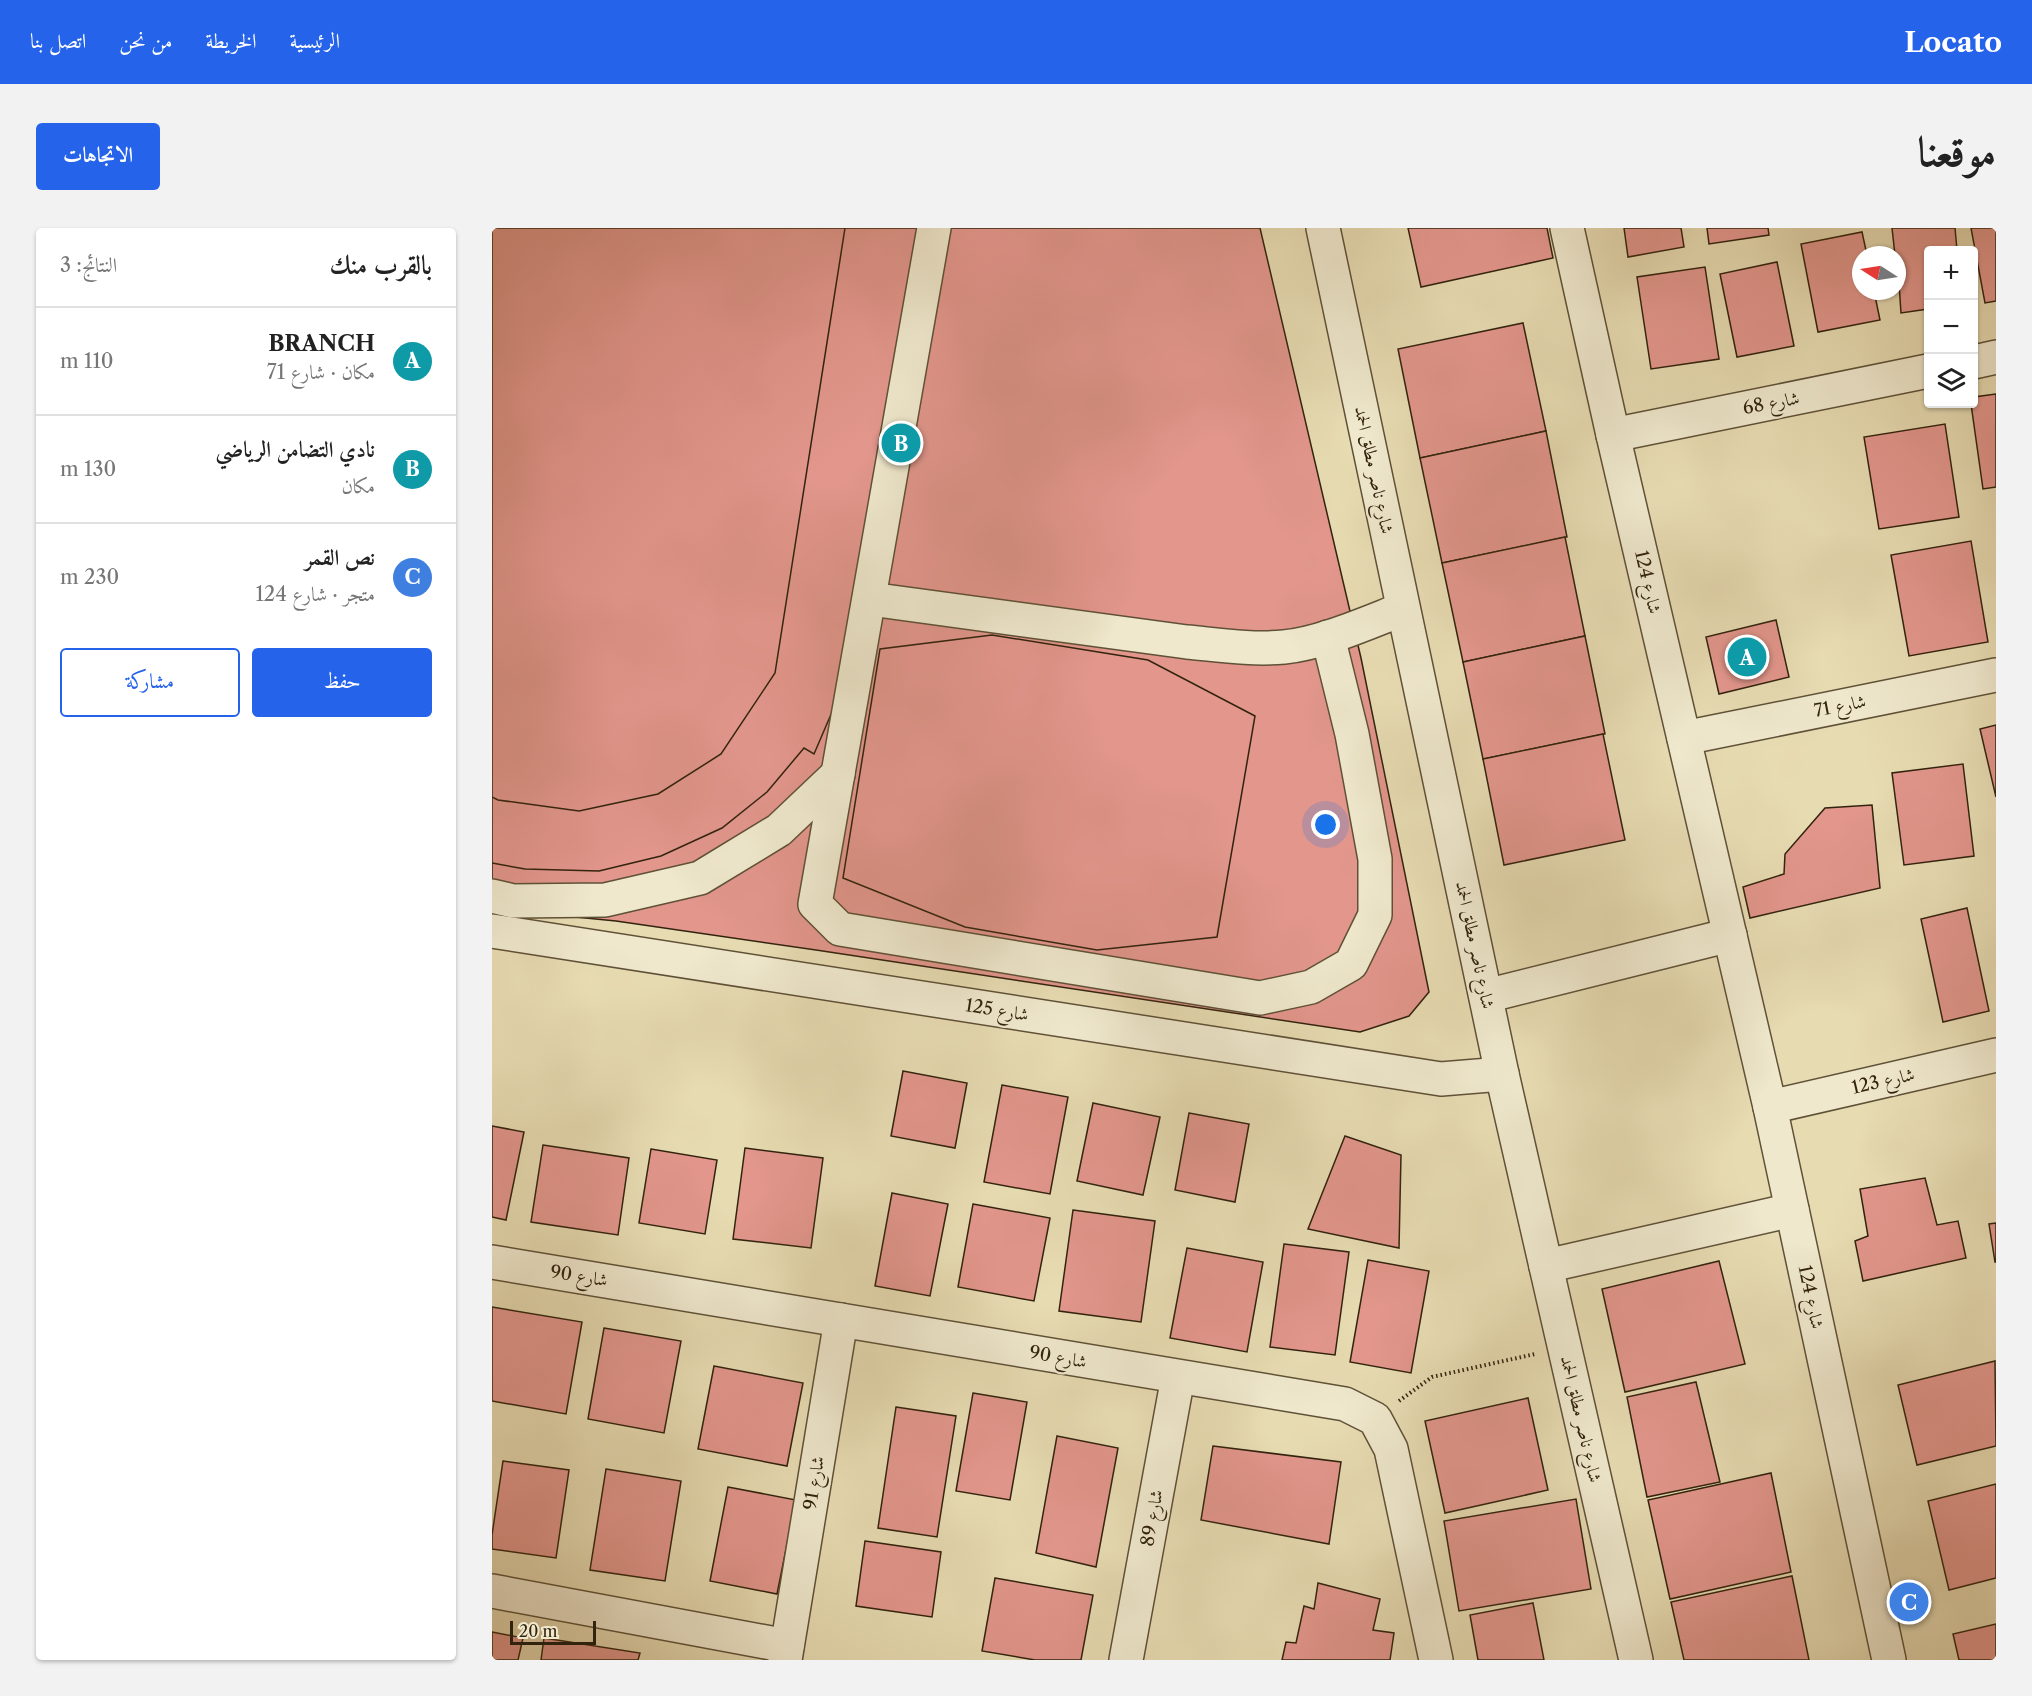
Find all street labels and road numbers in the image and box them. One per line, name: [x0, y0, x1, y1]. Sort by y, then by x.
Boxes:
street label: شارع 68: [1741, 387, 1802, 423]
street label: شارع ناصر مطلق الحمد: [1346, 404, 1398, 537]
street label: شارع 124: [1626, 548, 1666, 617]
street label: شارع 71: [1812, 690, 1869, 726]
street label: شارع ناصر مطلق الحمد: [1447, 879, 1499, 1012]
street label: شارع 125: [963, 994, 1030, 1030]
street label: شارع 123: [1849, 1063, 1918, 1103]
street label: شارع 90: [548, 1261, 609, 1295]
street label: شارع 124: [1790, 1263, 1828, 1332]
street label: شارع 90: [1027, 1341, 1088, 1377]
street label: شارع ناصر مطلق الحمد: [1552, 1353, 1606, 1486]
street label: شارع 91: [799, 1455, 833, 1512]
street label: شارع 89: [1136, 1488, 1172, 1549]

